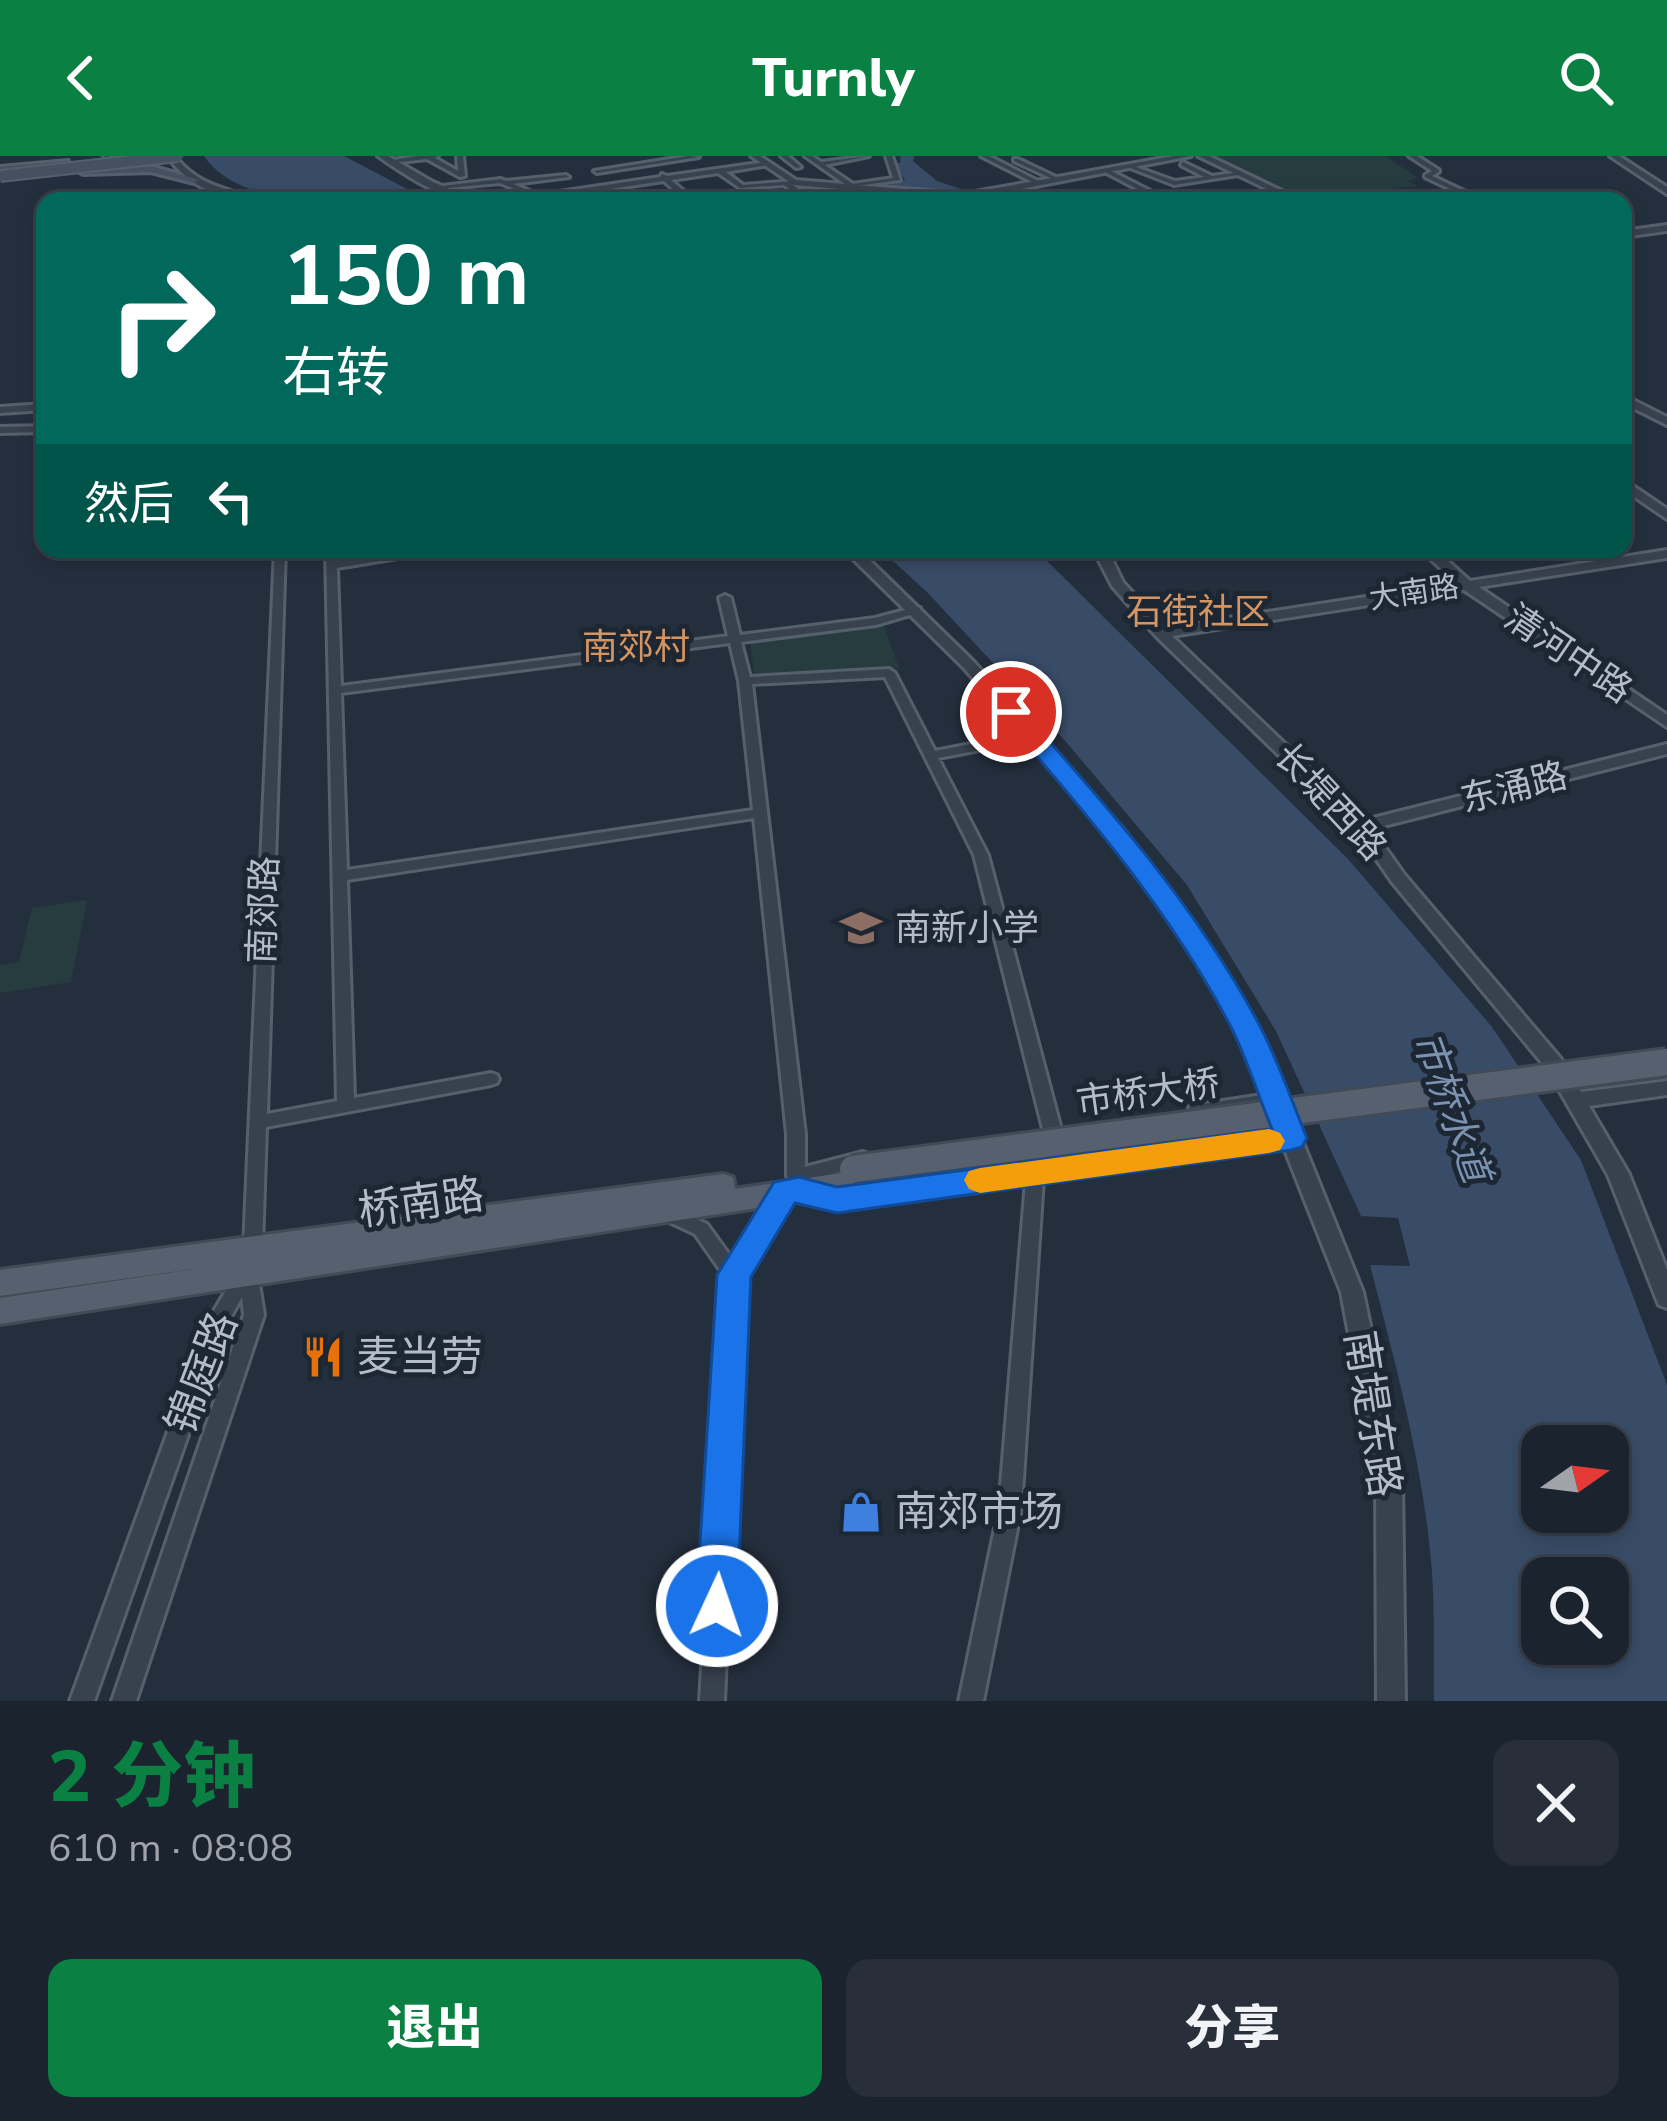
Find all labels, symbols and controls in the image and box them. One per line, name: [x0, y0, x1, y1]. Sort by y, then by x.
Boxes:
text: Turnly: [752, 41, 915, 115]
icon: back: [48, 45, 114, 111]
icon: search: [1553, 45, 1619, 111]
text: 150 m: [282, 219, 530, 334]
icon: right: [84, 240, 240, 396]
text: 右转: [282, 336, 390, 410]
icon: left: [198, 468, 264, 534]
text: 然后: [84, 474, 174, 535]
street label: 大南路: [1367, 566, 1461, 620]
district label: 石街社区: [1126, 588, 1270, 637]
street label: 清河中路: [1495, 593, 1641, 715]
district label: 南郊村: [582, 623, 690, 672]
pin: [960, 661, 1062, 763]
icon: arrive: [978, 679, 1044, 745]
street label: 长堤西路: [1263, 733, 1397, 871]
street label: 东涌路: [1456, 751, 1572, 825]
street label: 南郊路: [238, 855, 290, 965]
place label: 南新小学: [895, 904, 1039, 953]
school or university icon: 南新小学: [838, 905, 884, 951]
water label: 市桥水道: [1399, 1025, 1504, 1194]
street label: 市桥大桥: [1073, 1059, 1223, 1127]
street label: 桥南路: [355, 1166, 487, 1240]
street label: 锦庭路: [153, 1304, 251, 1442]
street label: 南堤东路: [1331, 1327, 1413, 1501]
place label: 麦当劳: [357, 1329, 483, 1386]
restaurant icon: 麦当劳: [300, 1334, 346, 1380]
north arrow: [1521, 1425, 1629, 1533]
map controls: [1521, 1425, 1629, 1665]
place label: 南郊市场: [895, 1484, 1063, 1541]
shop icon: 南郊市场: [838, 1489, 884, 1535]
position arrow: [654, 1543, 780, 1669]
button: search: [1521, 1557, 1629, 1665]
text: 2 分钟: [48, 1728, 255, 1826]
button: close: [1493, 1740, 1619, 1866]
text: 610 m · 08:08: [48, 1822, 293, 1875]
button: 退出: [48, 1959, 822, 2097]
button: 分享: [846, 1959, 1619, 2097]

